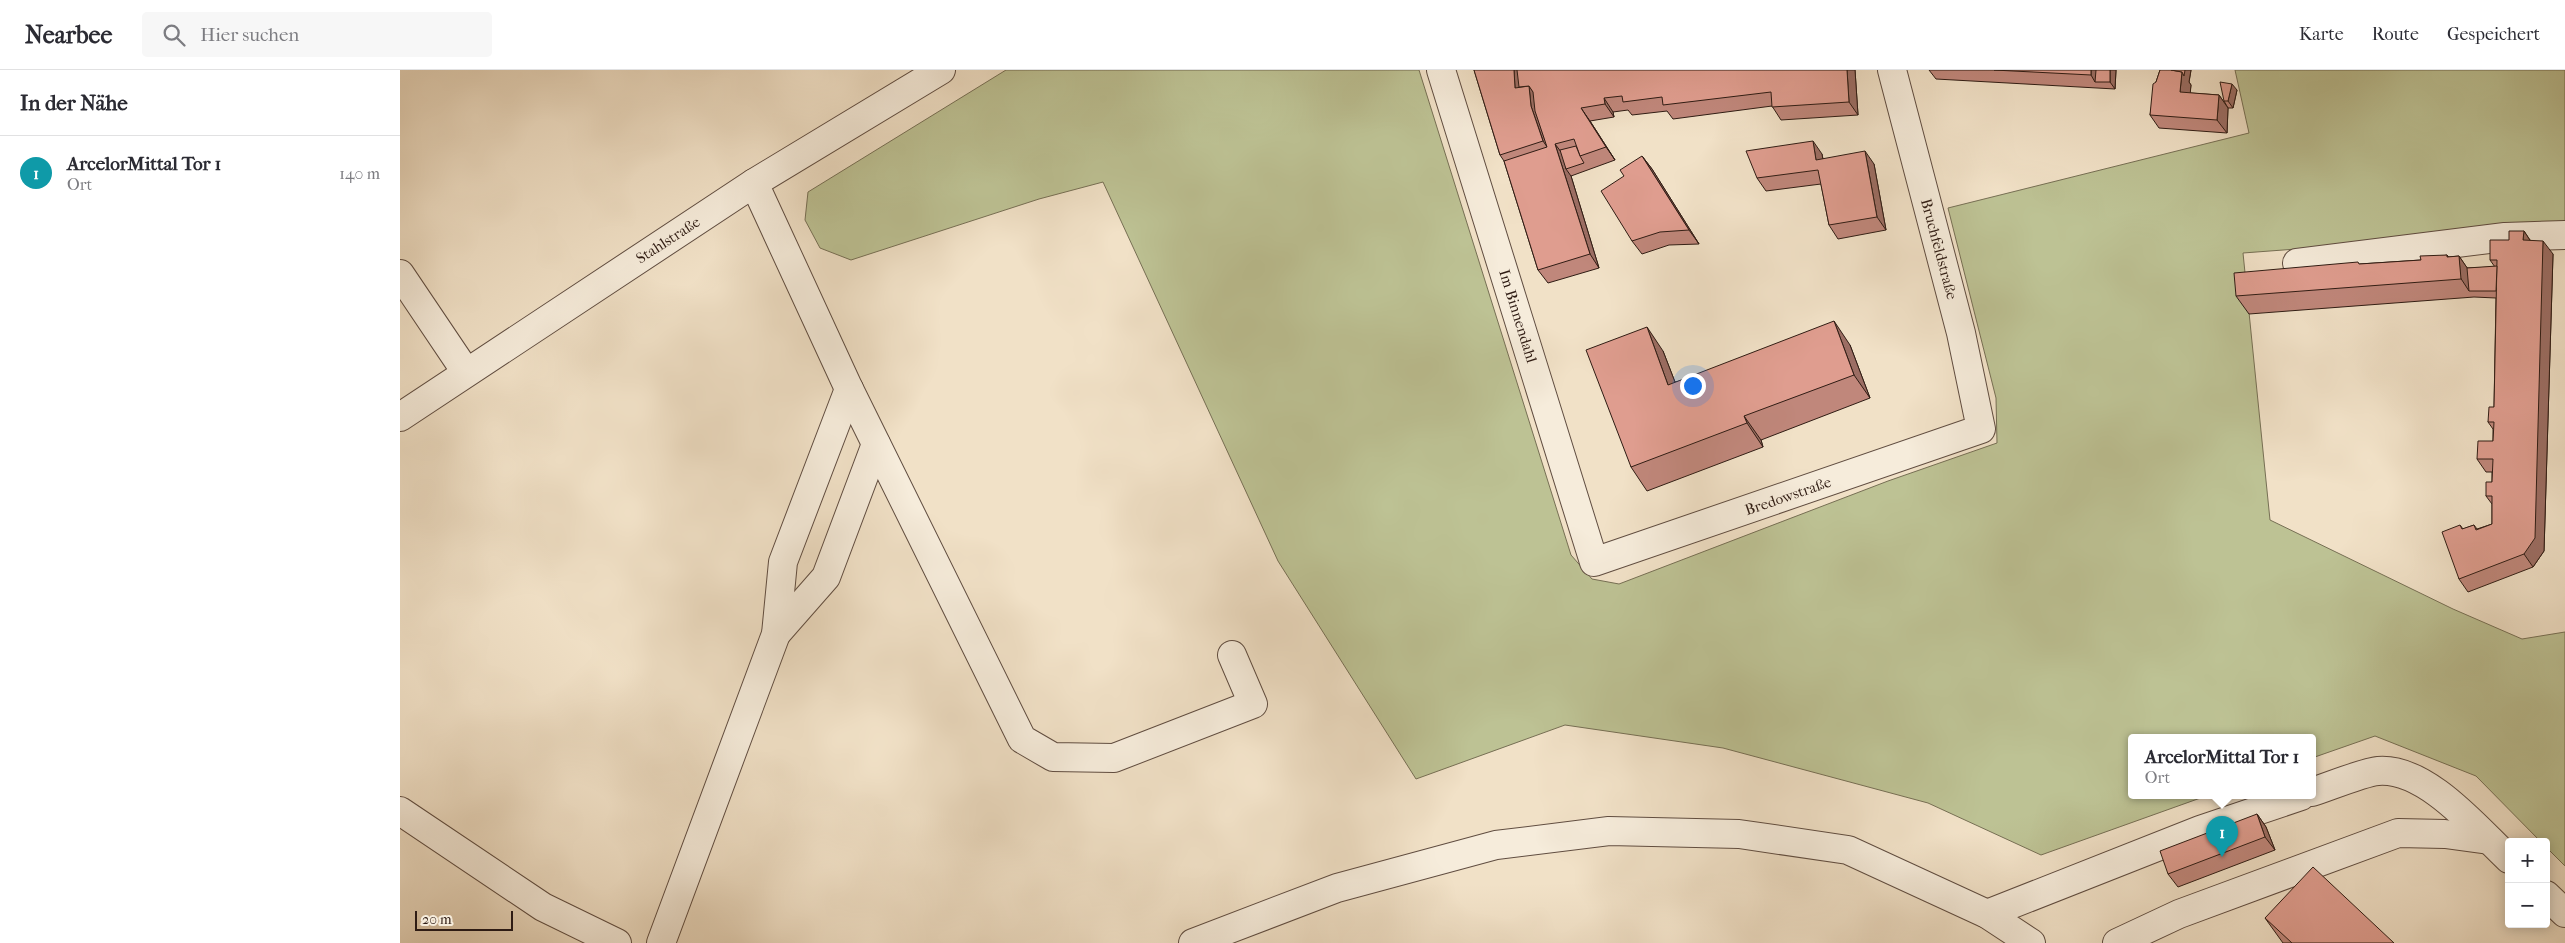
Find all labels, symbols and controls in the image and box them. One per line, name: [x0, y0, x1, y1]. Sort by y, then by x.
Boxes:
search box: [142, 12, 492, 57]
text: Nearbee: [25, 21, 112, 49]
icon: search: [160, 21, 188, 49]
text: Hier suchen: [200, 24, 299, 46]
text: Karte: [2299, 24, 2344, 45]
text: Route: [2372, 24, 2419, 45]
text: Gespeichert: [2447, 24, 2540, 45]
text: In der Nähe: [20, 91, 128, 115]
text: ArcelorMittal Tor 1: [67, 153, 221, 175]
text: 1: [33, 164, 39, 183]
text: 140 m: [339, 164, 380, 183]
text: Ort: [67, 175, 92, 194]
street label: Bruchfeldstraße: [1917, 197, 1961, 302]
street label: Stahlstraße: [633, 212, 704, 267]
street label: Im Binnendahl: [1495, 267, 1541, 365]
your location: [1680, 373, 1706, 399]
street label: Bredowstraße: [1743, 473, 1834, 519]
popup: [2128, 734, 2316, 799]
text: ArcelorMittal Tor 1: [2145, 746, 2299, 768]
text: Ort: [2145, 768, 2170, 787]
pin: 1: [2206, 816, 2238, 857]
map controls: [2505, 838, 2550, 928]
button: +: [2505, 838, 2550, 883]
button: −: [2505, 883, 2550, 928]
scale bar: [415, 908, 512, 931]
text: 20 m: [422, 911, 452, 928]

